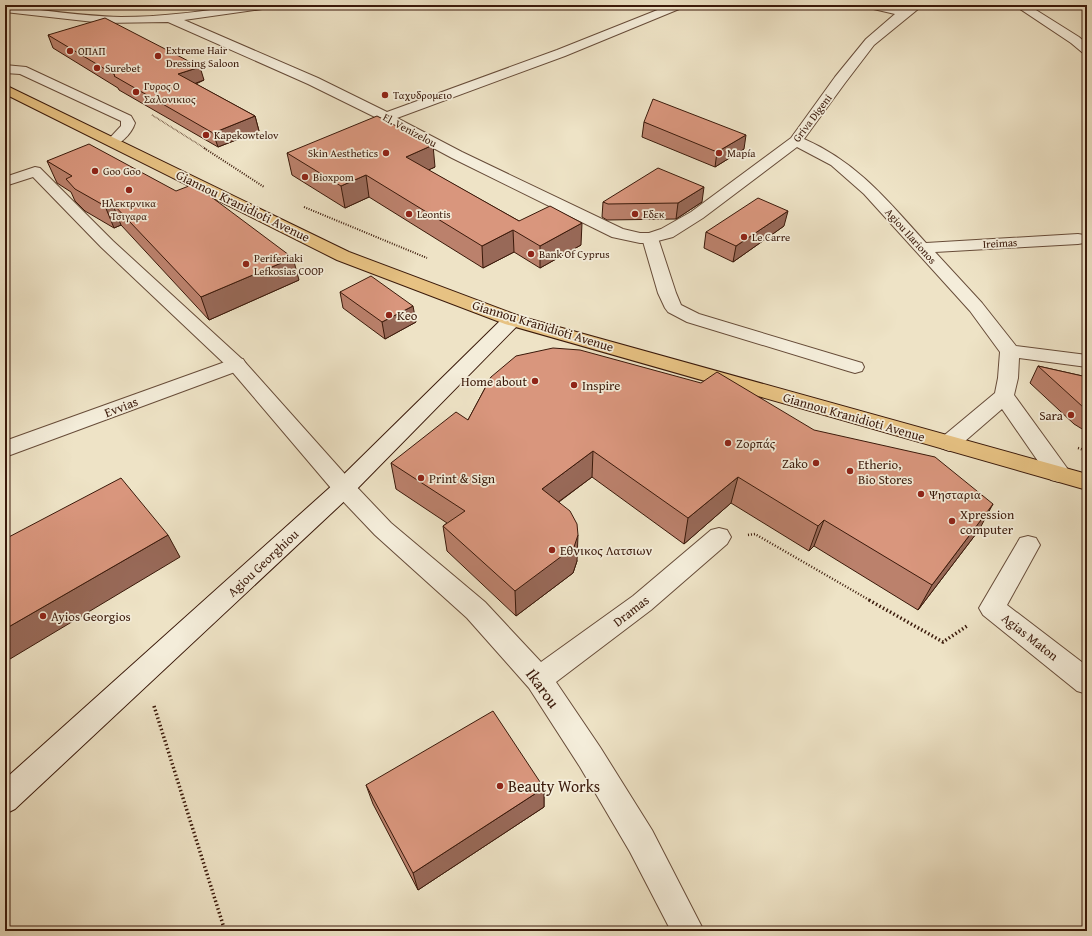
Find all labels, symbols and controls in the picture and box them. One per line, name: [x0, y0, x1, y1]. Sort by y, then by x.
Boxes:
place label: Extreme Hair Dressing Saloon: [166, 42, 240, 71]
place label: ΟΠΑΠ: [78, 43, 105, 59]
marker: ΟΠΑΠ: [65, 46, 75, 56]
marker: Extreme Hair Dressing Saloon: [153, 51, 163, 61]
place label: Surebet: [105, 60, 141, 76]
marker: Surebet: [92, 63, 102, 73]
place label: Γυρος Ο Σαλονικιος: [144, 78, 196, 107]
marker: Γυρος Ο Σαλονικιος: [131, 87, 141, 97]
place label: Ταχυδρομειο: [393, 87, 452, 103]
marker: Ταχυδρομειο: [380, 90, 390, 100]
street label: Griva Digeni: [789, 91, 835, 145]
street label: El. Venizelou: [380, 109, 440, 151]
place label: Kapekowtelov: [214, 127, 279, 143]
marker: Kapekowtelov: [201, 130, 211, 140]
place label: Skin Aesthetics: [308, 145, 378, 161]
place label: Mapía: [727, 145, 756, 161]
marker: Skin Aesthetics: [381, 148, 391, 158]
marker: Mapía: [714, 148, 724, 158]
place label: Goo Goo: [103, 163, 141, 179]
street label: Giannou Kranidioti Avenue: [173, 165, 313, 247]
marker: Goo Goo: [90, 166, 100, 176]
place label: Bioxpom: [313, 169, 354, 185]
marker: Bioxpom: [300, 172, 310, 182]
marker: Ηλεκτρνικα Τσιγαρα: [124, 185, 134, 195]
place label: Ηλεκτρνικα Τσιγαρα: [102, 195, 156, 224]
street label: Agiou Ilarionos: [882, 205, 940, 267]
place label: Leontis: [417, 206, 451, 222]
place label: Εδεκ: [643, 206, 665, 222]
marker: Leontis: [404, 209, 414, 219]
marker: Εδεκ: [630, 209, 640, 219]
place label: Le Carre: [752, 229, 790, 245]
marker: Le Carre: [739, 232, 749, 242]
street label: Ireimas: [982, 234, 1018, 252]
place label: Bank Of Cyprus: [539, 246, 610, 262]
marker: Bank Of Cyprus: [526, 249, 536, 259]
place label: Periferiaki Lefkosias COOP: [254, 250, 324, 279]
marker: Periferiaki Lefkosias COOP: [241, 259, 251, 269]
street label: Giannou Kranidioti Avenue: [470, 295, 616, 357]
place label: Keo: [397, 306, 418, 325]
marker: Keo: [384, 310, 394, 320]
place label: Home about: [461, 372, 527, 391]
marker: Home about: [530, 376, 540, 386]
place label: Inspire: [582, 376, 620, 395]
marker: Inspire: [569, 380, 579, 390]
street label: Giannou Kranidioti Avenue: [781, 388, 927, 446]
street label: Evvias: [101, 392, 141, 422]
place label: Sara: [1039, 406, 1064, 425]
marker: Sara: [1066, 410, 1076, 420]
place label: Ζορπάς: [736, 434, 776, 453]
marker: Ζορπάς: [723, 438, 733, 448]
place label: Zako: [782, 454, 808, 473]
place label: Etherio, Bio Stores: [858, 455, 913, 489]
marker: Zako: [811, 458, 821, 468]
marker: Etherio, Bio Stores: [845, 466, 855, 476]
place label: Print & Sign: [429, 469, 496, 488]
marker: Print & Sign: [416, 473, 426, 483]
place label: Ψησταρια: [928, 485, 981, 504]
marker: Ψησταρια: [916, 489, 926, 499]
place label: Xpression computer: [960, 505, 1015, 539]
marker: Xpression computer: [947, 516, 957, 526]
street label: Agiou Georghiou: [223, 525, 303, 601]
place label: Εθνικος Λατσιων: [560, 541, 652, 560]
marker: Εθνικος Λατσιων: [547, 545, 557, 555]
street label: Dramas: [609, 591, 653, 631]
place label: Ayios Georgios: [51, 607, 131, 626]
street label: Agias Maton: [998, 609, 1063, 666]
marker: Ayios Georgios: [38, 611, 48, 621]
street label: Ikarou: [520, 663, 566, 713]
place label: Beauty Works: [508, 774, 600, 798]
marker: Beauty Works: [495, 781, 505, 791]

